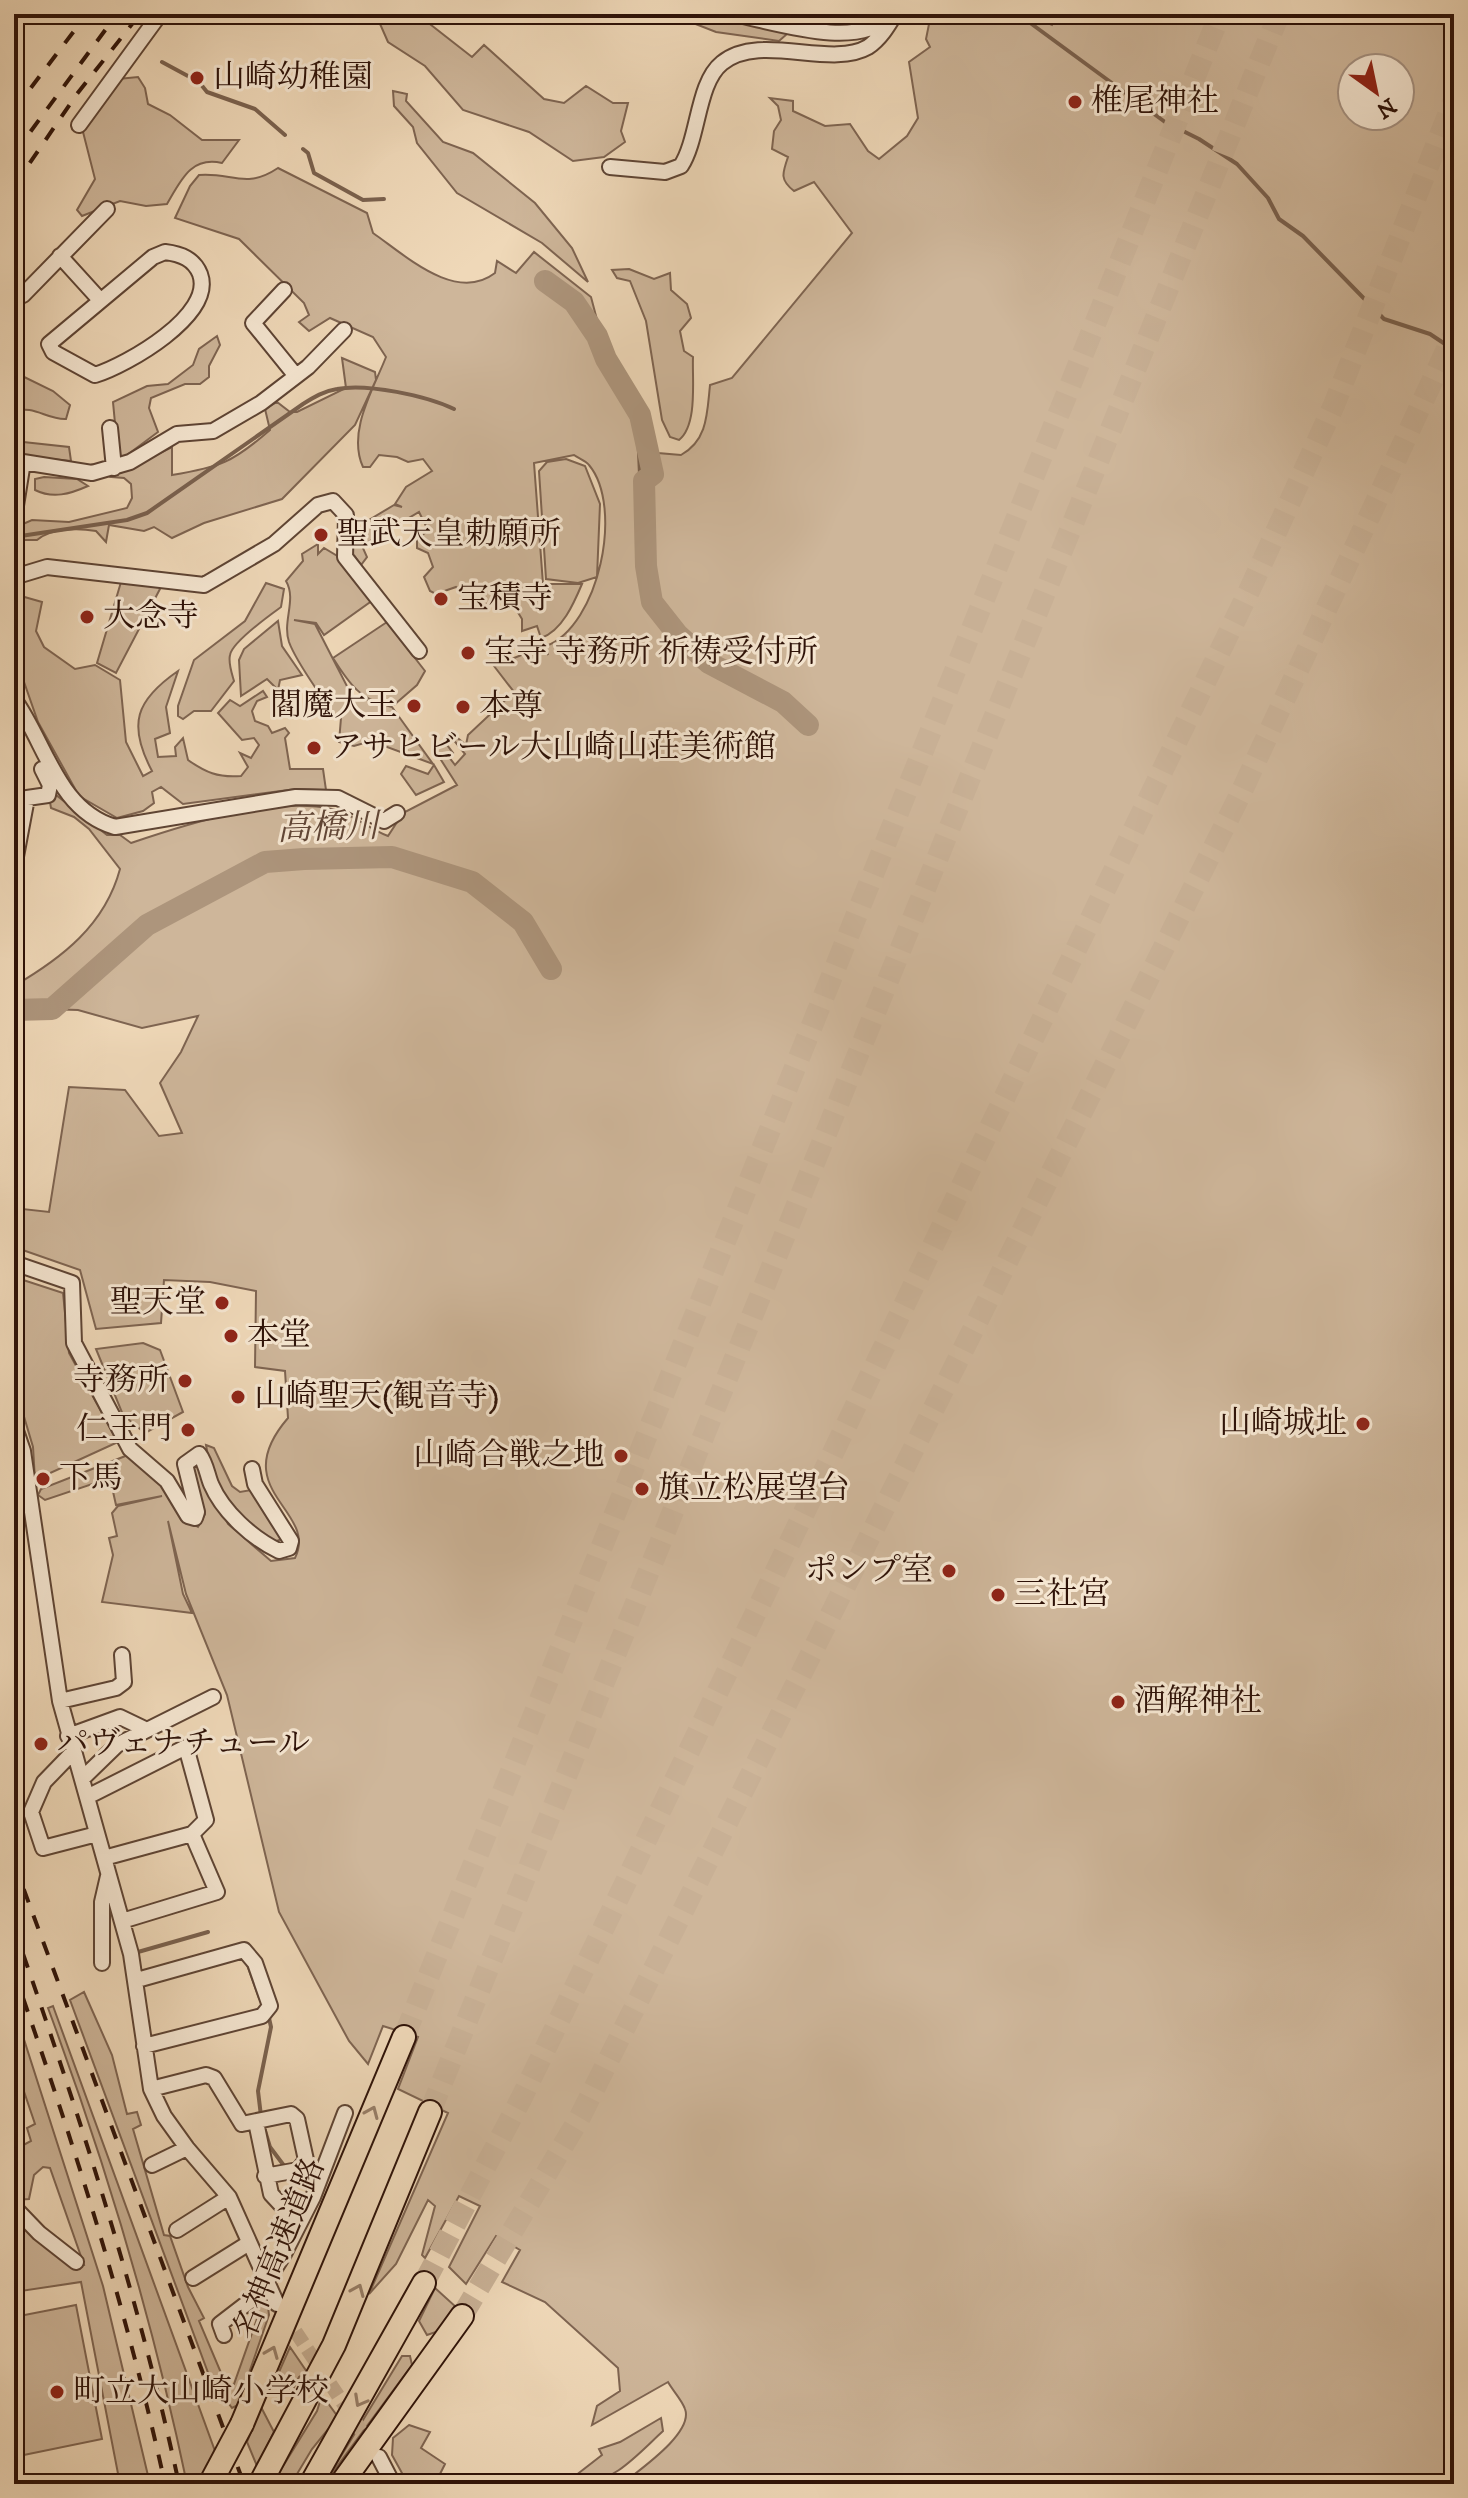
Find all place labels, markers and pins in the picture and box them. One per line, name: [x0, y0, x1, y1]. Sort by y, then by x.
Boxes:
place label: 山崎幼稚園: [213, 58, 373, 98]
marker: 山崎幼稚園: [188, 69, 206, 87]
place label: 椎尾神社: [1091, 82, 1219, 122]
marker: 椎尾神社: [1066, 93, 1084, 111]
place label: 聖武天皇勅願所: [337, 515, 561, 555]
marker: 聖武天皇勅願所: [312, 526, 330, 544]
place label: 宝積寺: [457, 579, 553, 619]
marker: 宝積寺: [432, 590, 450, 608]
place label: 大念寺: [103, 597, 199, 637]
marker: 大念寺: [78, 608, 96, 626]
place label: 宝寺 寺務所 祈祷受付所: [484, 633, 818, 673]
marker: 宝寺 寺務所 祈祷受付所: [459, 644, 477, 662]
place label: 閻魔大王: [270, 686, 398, 726]
place label: 本尊: [479, 687, 543, 727]
marker: 閻魔大王: [405, 697, 423, 715]
marker: 本尊: [454, 698, 472, 716]
place label: アサヒビール大山崎山荘美術館: [330, 728, 776, 768]
marker: アサヒビール大山崎山荘美術館: [305, 739, 323, 757]
place label: 聖天堂: [110, 1283, 206, 1323]
marker: 聖天堂: [213, 1294, 231, 1312]
place label: 本堂: [247, 1316, 311, 1356]
marker: 本堂: [222, 1327, 240, 1345]
place label: 寺務所: [73, 1361, 169, 1401]
marker: 寺務所: [176, 1372, 194, 1390]
place label: 山崎聖天(観音寺): [254, 1377, 499, 1417]
marker: 山崎聖天(観音寺): [229, 1388, 247, 1406]
place label: 山崎城址: [1219, 1404, 1347, 1444]
place label: 仁王門: [76, 1410, 172, 1450]
marker: 山崎城址: [1354, 1415, 1372, 1433]
marker: 仁王門: [179, 1421, 197, 1439]
place label: 山崎合戦之地: [413, 1436, 605, 1476]
marker: 山崎合戦之地: [612, 1447, 630, 1465]
place label: 下馬: [59, 1459, 123, 1499]
place label: 旗立松展望台: [658, 1469, 850, 1509]
marker: 下馬: [34, 1470, 52, 1488]
marker: 旗立松展望台: [633, 1480, 651, 1498]
place label: ポンプ室: [805, 1551, 933, 1591]
marker: ポンプ室: [940, 1562, 958, 1580]
place label: 三社宮: [1014, 1575, 1110, 1615]
marker: 三社宮: [989, 1586, 1007, 1604]
place label: 酒解神社: [1134, 1682, 1262, 1722]
marker: 酒解神社: [1109, 1693, 1127, 1711]
place label: パヴェナチュール: [57, 1724, 310, 1764]
marker: パヴェナチュール: [32, 1735, 50, 1753]
place label: 町立大山崎小学校: [73, 2372, 329, 2412]
marker: 町立大山崎小学校: [48, 2383, 66, 2401]

